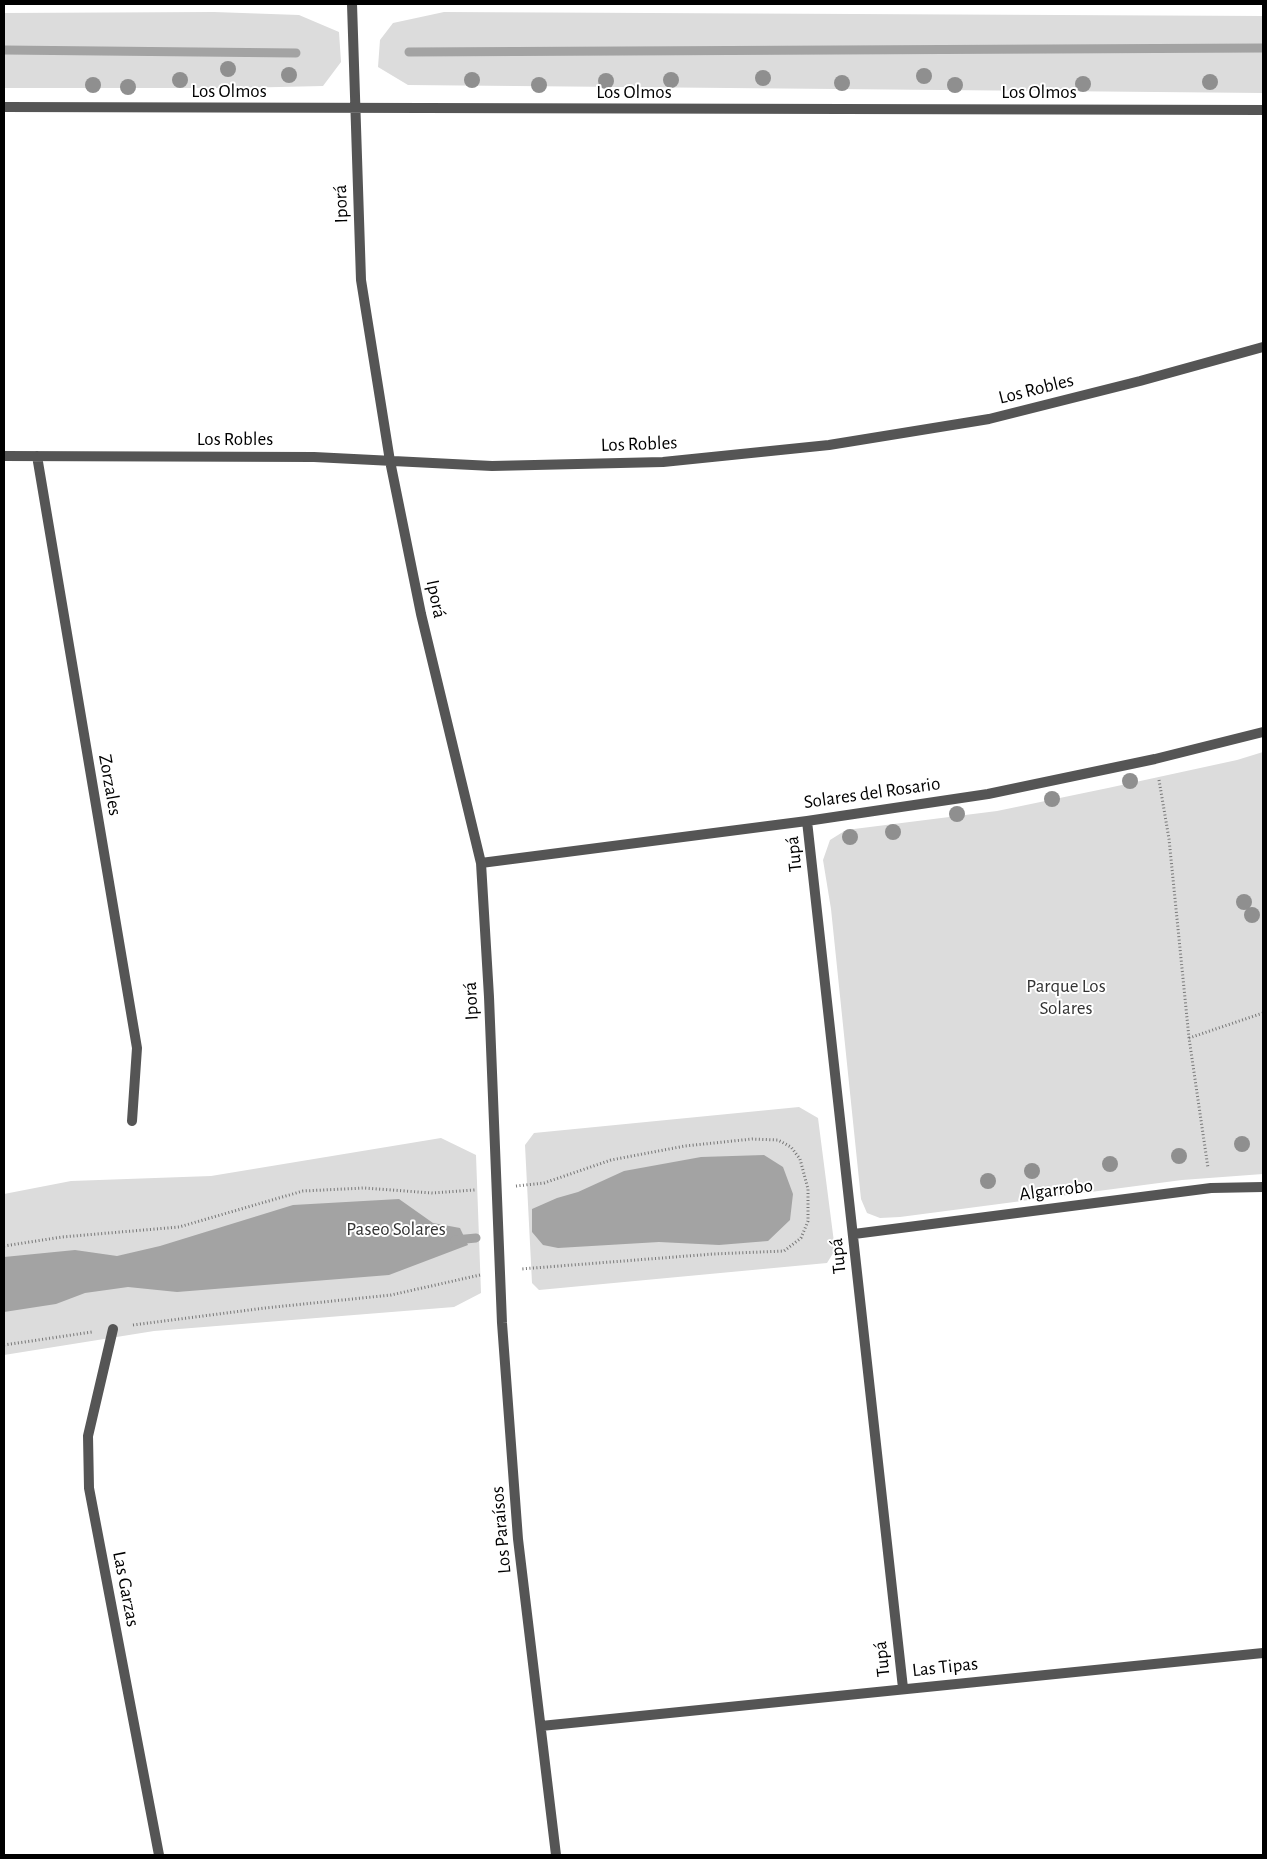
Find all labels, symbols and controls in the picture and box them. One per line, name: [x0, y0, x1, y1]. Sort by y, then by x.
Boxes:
street label: Los Olmos: [191, 80, 267, 102]
street label: Los Olmos: [596, 81, 672, 103]
street label: Los Olmos: [1001, 81, 1077, 103]
street label: Iporá: [329, 184, 353, 224]
street label: Los Robles: [996, 369, 1076, 409]
street label: Los Robles: [197, 428, 273, 450]
street label: Los Robles: [600, 431, 678, 457]
street label: Iporá: [421, 578, 451, 620]
street label: Zorzales: [93, 753, 127, 817]
street label: Solares del Rosario: [802, 772, 942, 814]
street label: Tupá: [781, 835, 807, 873]
park label: Parque Los Solares: [1026, 975, 1106, 1019]
street label: Iporá: [459, 981, 483, 1021]
street label: Algarrobo: [1018, 1174, 1094, 1206]
park label: Paseo Solares: [346, 1218, 446, 1240]
street label: Tupá: [825, 1237, 851, 1275]
street label: Los Paraísos: [486, 1485, 516, 1575]
street label: Las Garzas: [108, 1549, 144, 1629]
street label: Tupá: [869, 1640, 895, 1678]
street label: Las Tipas: [911, 1652, 979, 1682]

